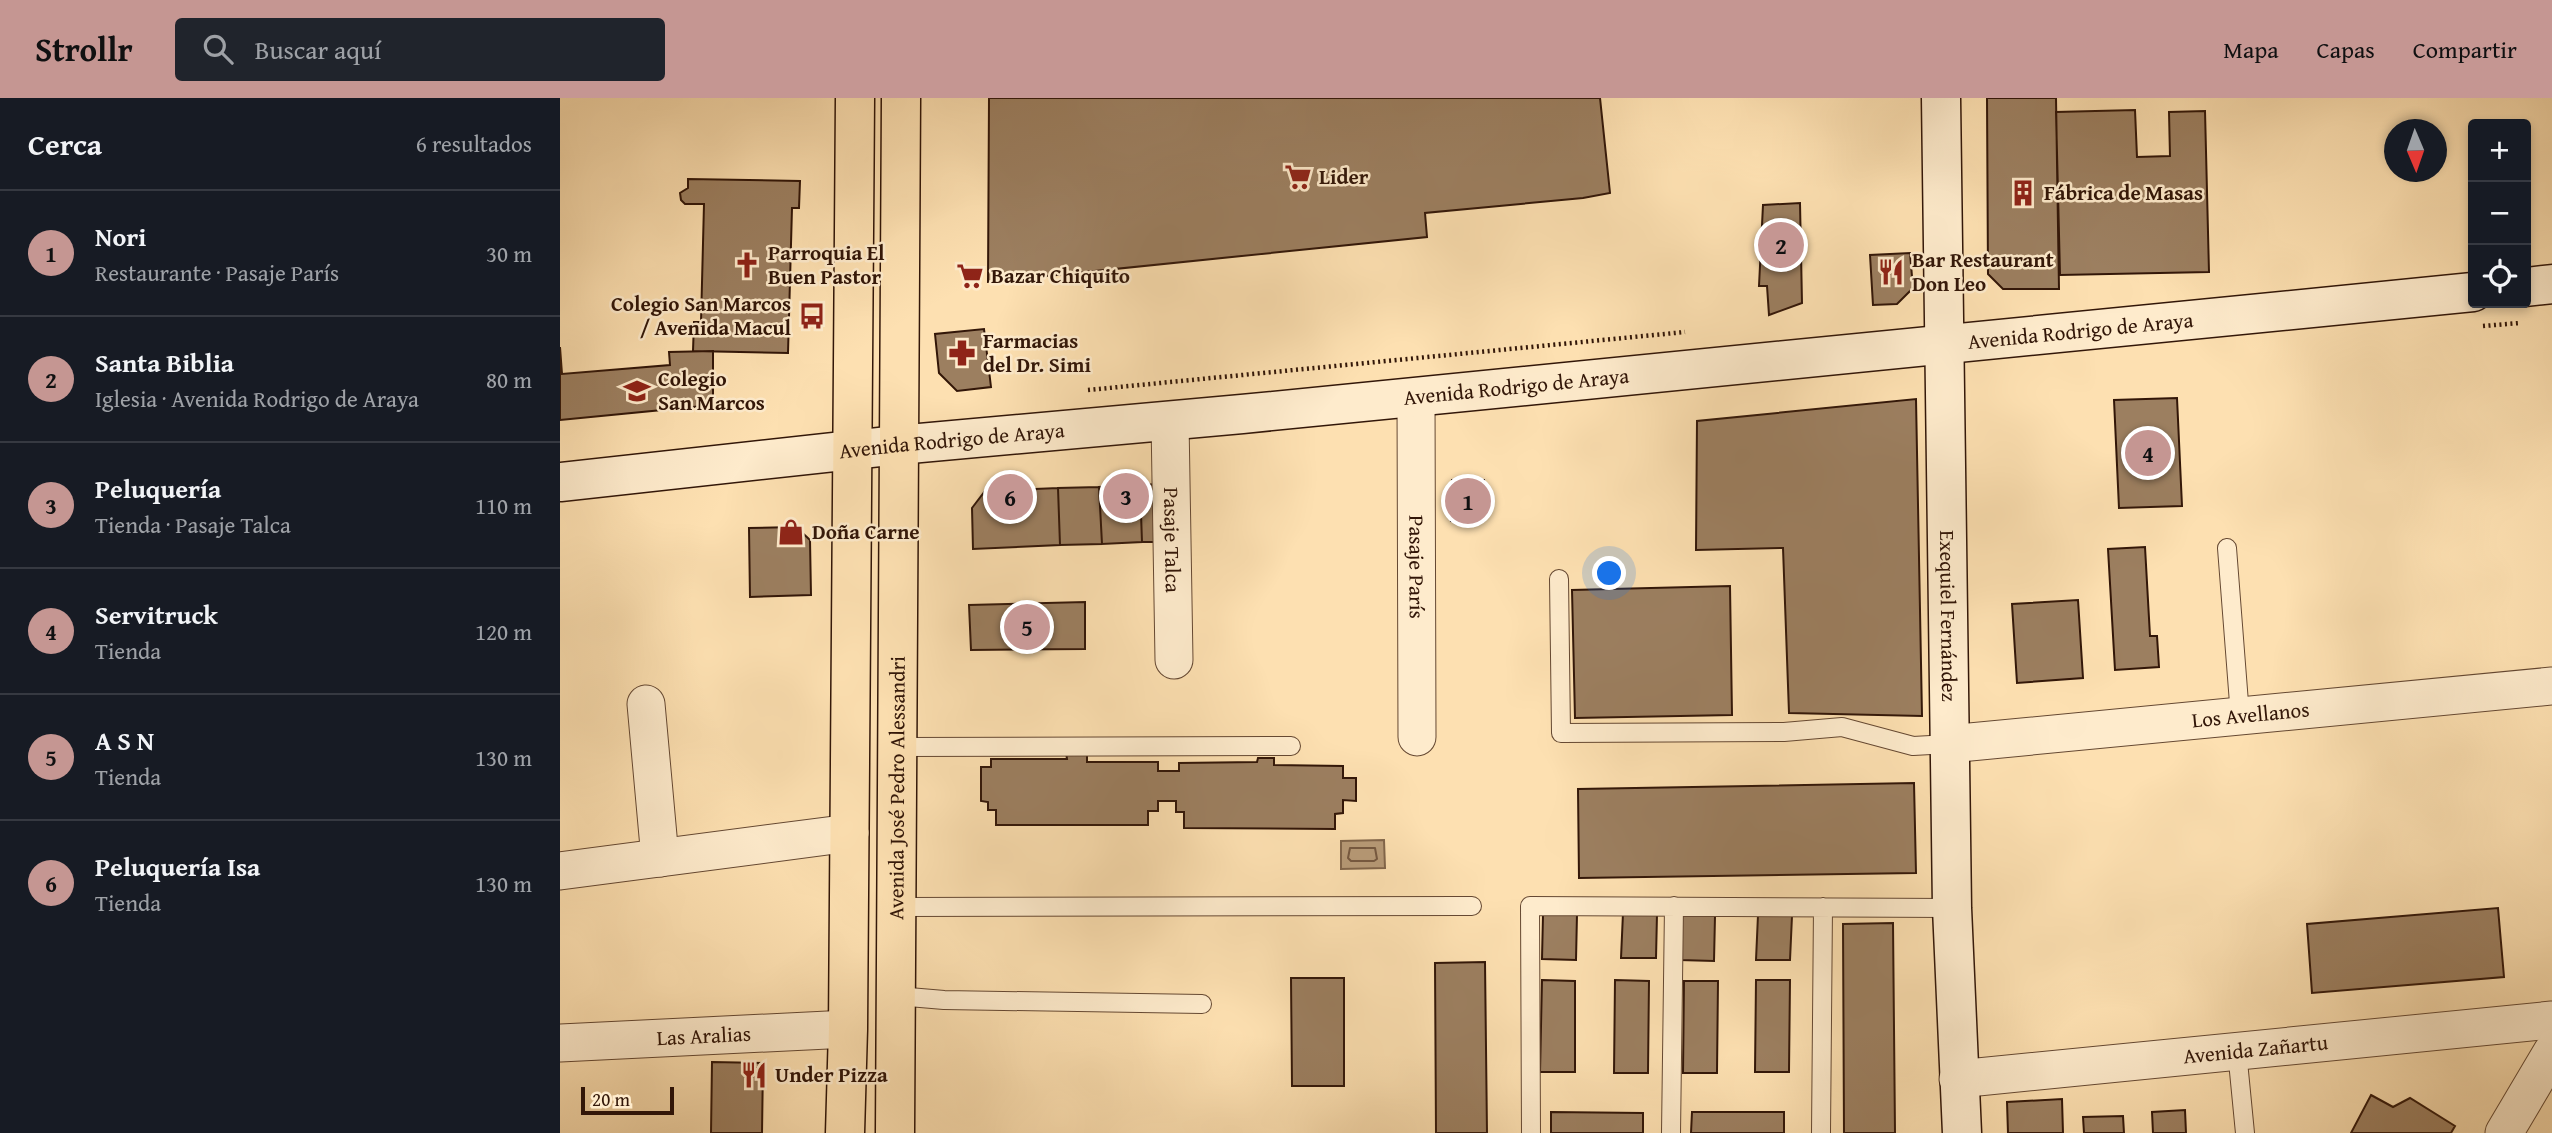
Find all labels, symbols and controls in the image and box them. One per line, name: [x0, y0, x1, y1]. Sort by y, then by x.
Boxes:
search box: [175, 18, 665, 81]
text: Strollr: [35, 25, 133, 73]
icon: search: [199, 30, 237, 68]
text: Buscar aquí: [255, 30, 381, 69]
text: Mapa: [2223, 32, 2279, 67]
text: Capas: [2317, 32, 2375, 67]
text: Compartir: [2413, 32, 2517, 67]
north arrow: [2384, 119, 2447, 182]
map controls: [2468, 119, 2531, 308]
button: +: [2468, 119, 2531, 182]
text: Cerca: [28, 122, 102, 166]
text: 6 resultados: [416, 127, 532, 160]
place label: Lider: [1319, 161, 1369, 192]
supermarket icon: Lider: [1283, 162, 1313, 192]
place label: Fábrica de Masas: [2044, 177, 2203, 208]
building icon: Fábrica de Masas: [2008, 178, 2038, 208]
button: −: [2468, 182, 2531, 245]
text: Nori: [95, 217, 146, 256]
pin: 2: [1758, 219, 1804, 271]
text: 1: [45, 237, 57, 270]
text: 30 m: [486, 237, 532, 270]
place label: Parroquia El Buen Pastor: [768, 237, 885, 292]
place label: Bar Restaurant Don Leo: [1912, 244, 2054, 299]
button: locate: [2468, 245, 2531, 308]
church icon: Parroquia El Buen Pastor: [732, 250, 762, 280]
text: Restaurante · Pasaje París: [95, 256, 339, 289]
restaurant icon: Bar Restaurant Don Leo: [1876, 257, 1906, 287]
place label: Bazar Chiquito: [991, 260, 1130, 291]
supermarket icon: Bazar Chiquito: [955, 261, 985, 291]
place label: Colegio San Marcos / Avenida Macul: [611, 288, 791, 343]
bus stop icon: Colegio San Marcos / Avenida Macul: [797, 301, 827, 331]
street label: Avenida Rodrigo de Araya: [1966, 304, 2195, 357]
place label: Farmacias del Dr. Simi: [983, 325, 1091, 380]
pharmacy icon: Farmacias del Dr. Simi: [947, 338, 977, 368]
text: Santa Biblia: [95, 343, 234, 382]
street label: Avenida Rodrigo de Araya: [1402, 360, 1630, 413]
text: 2: [45, 363, 57, 396]
text: 80 m: [486, 363, 532, 396]
place label: Colegio San Marcos: [658, 363, 765, 418]
school or university icon: Colegio San Marcos: [622, 376, 652, 406]
text: Iglesia · Avenida Rodrigo de Araya: [95, 382, 419, 415]
street label: Avenida Rodrigo de Araya: [837, 414, 1066, 466]
pin: 4: [2125, 427, 2171, 479]
text: Peluquería: [95, 469, 221, 508]
pin: 3: [1103, 470, 1149, 522]
pin: 6: [987, 471, 1033, 523]
pin: 1: [1445, 475, 1491, 527]
street label: Pasaje Talca: [1156, 487, 1189, 593]
text: 3: [45, 489, 57, 522]
text: 110 m: [475, 489, 532, 522]
text: Tienda · Pasaje Talca: [95, 508, 291, 541]
street label: Pasaje París: [1401, 515, 1433, 619]
place label: Doña Carne: [812, 516, 920, 547]
shop icon: Doña Carne: [776, 517, 806, 547]
street label: Exequiel Fernández: [1932, 530, 1965, 702]
your location: [1592, 556, 1626, 590]
text: Servitruck: [95, 595, 218, 634]
pin: 5: [1004, 601, 1050, 653]
text: 4: [45, 615, 57, 648]
text: 120 m: [475, 615, 532, 648]
text: Tienda: [95, 634, 161, 667]
street label: Avenida José Pedro Alessandri: [880, 656, 913, 920]
street label: Los Avellanos: [2190, 693, 2311, 736]
text: A S N: [95, 721, 154, 760]
text: 5: [45, 741, 57, 774]
text: 130 m: [475, 741, 532, 774]
text: Tienda: [95, 760, 161, 793]
text: Peluquería Isa: [95, 847, 260, 886]
text: 6: [45, 867, 57, 900]
text: 130 m: [475, 867, 532, 900]
text: Tienda: [95, 886, 161, 919]
street label: Las Aralias: [656, 1018, 752, 1053]
street label: Avenida Zañartu: [2182, 1026, 2330, 1072]
place label: Under Pizza: [775, 1059, 888, 1090]
restaurant icon: Under Pizza: [739, 1060, 769, 1090]
scale bar: [581, 1084, 674, 1116]
text: 20 m: [592, 1085, 630, 1113]

